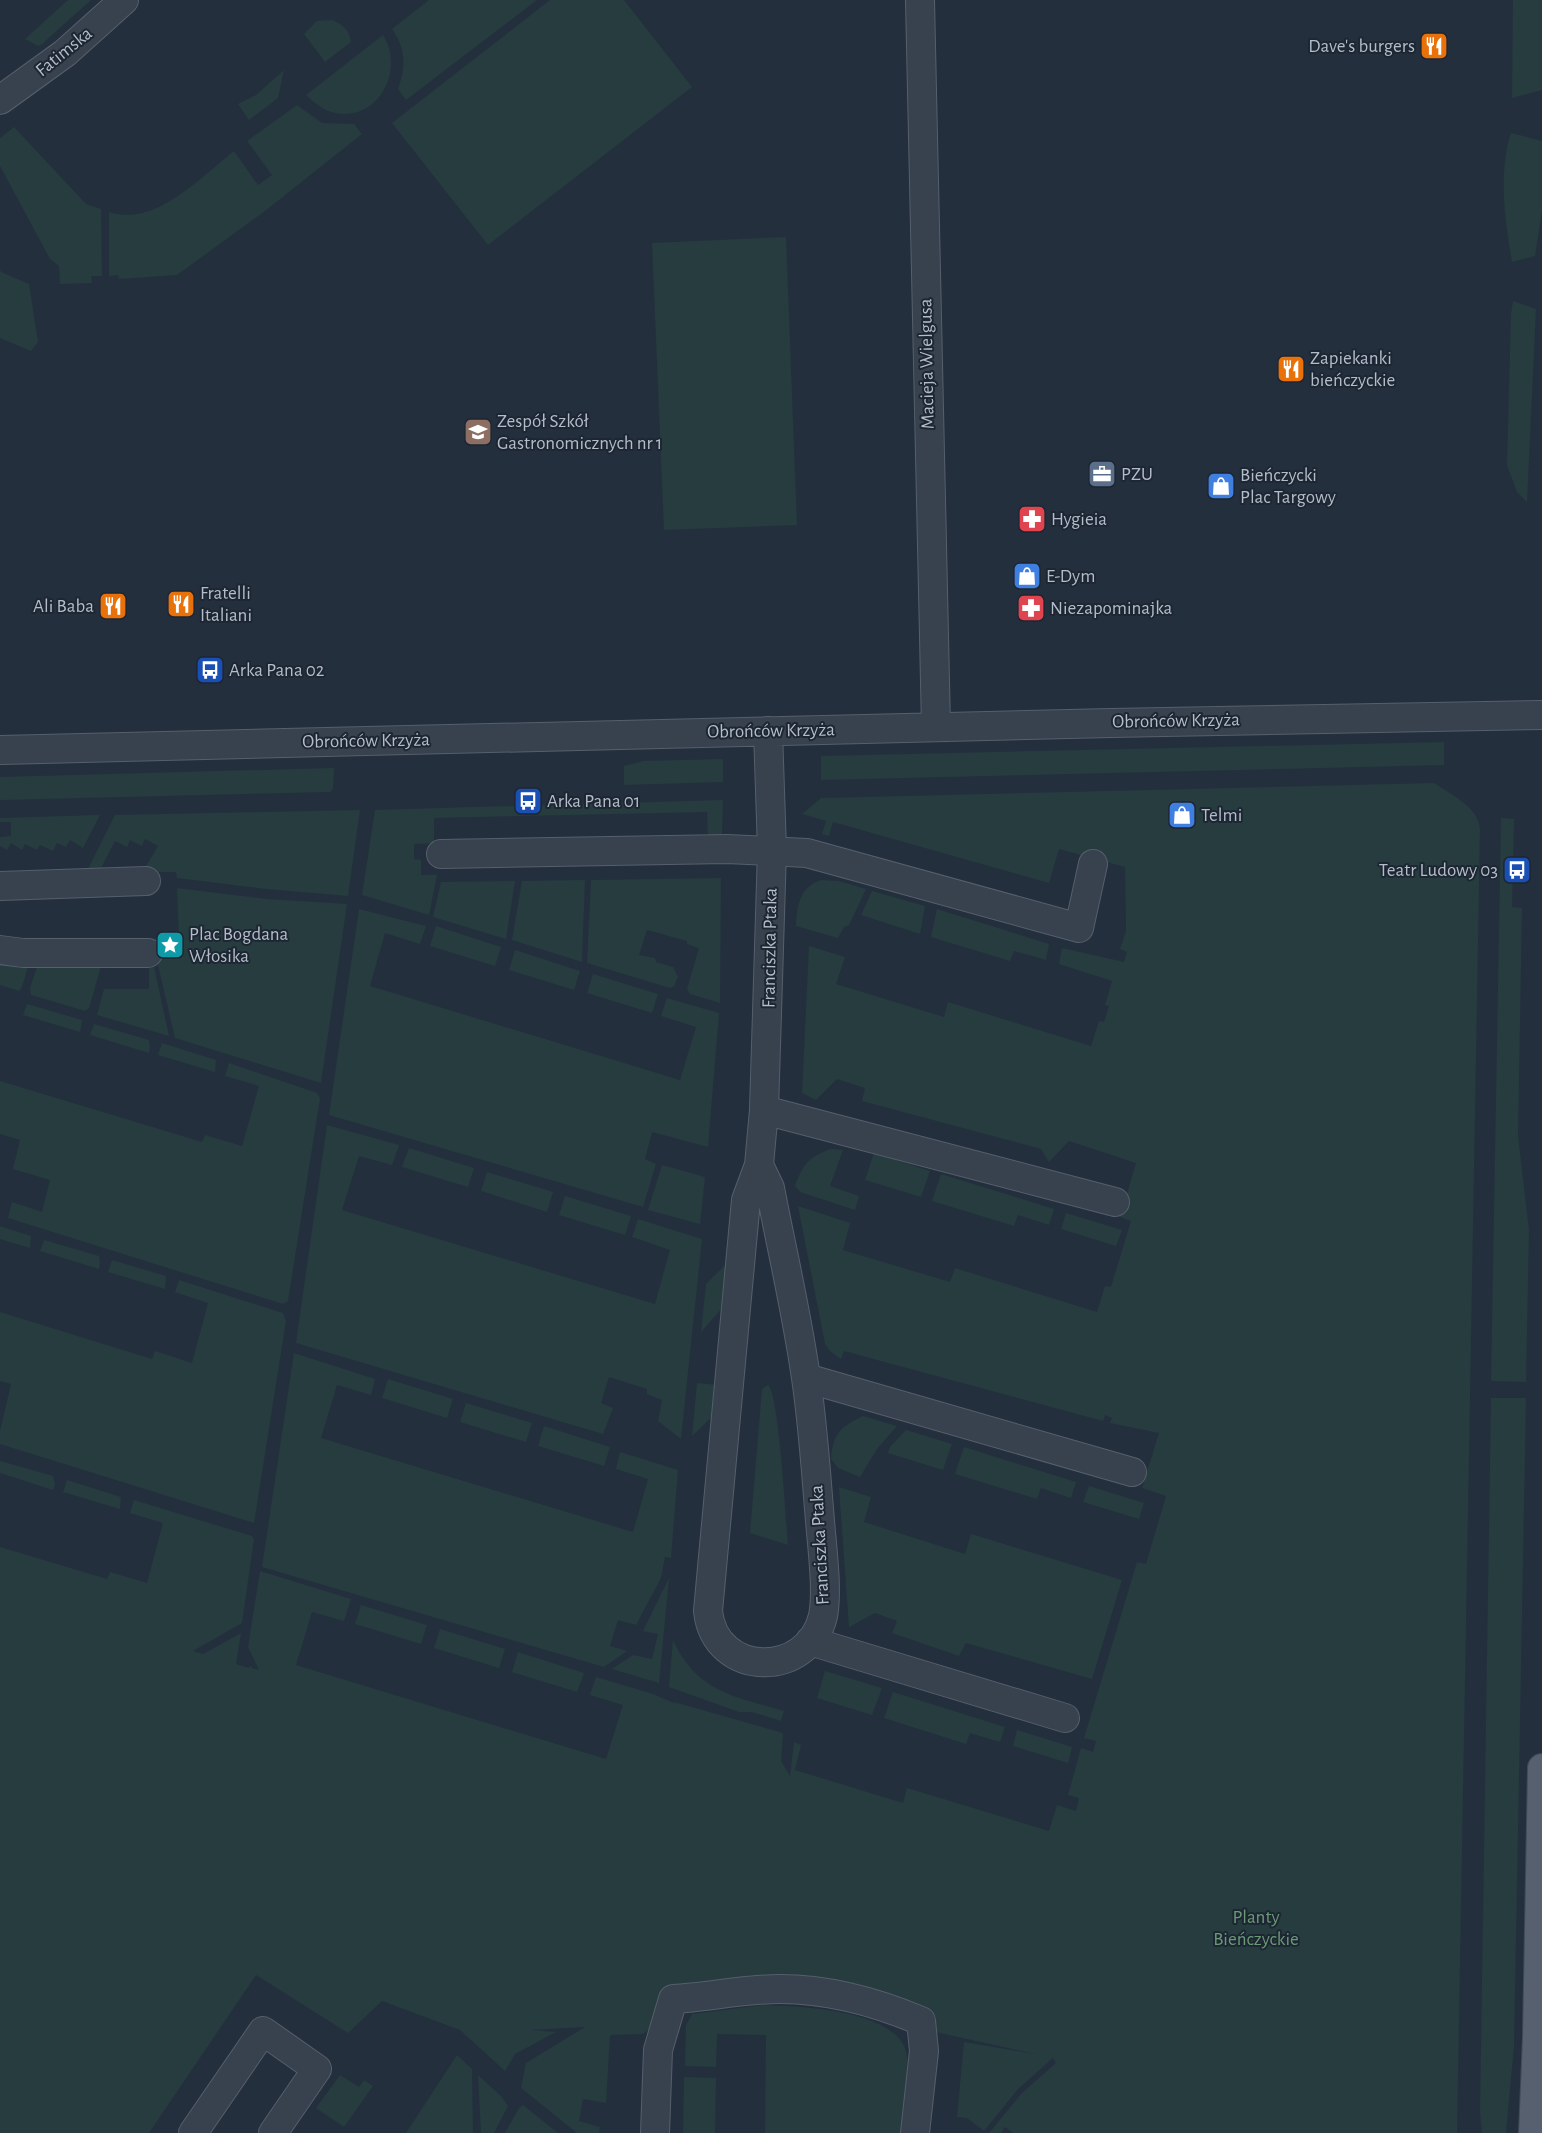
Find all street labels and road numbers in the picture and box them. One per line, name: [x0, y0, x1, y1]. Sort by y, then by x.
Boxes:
street label: Fatimska: [32, 24, 96, 80]
street label: Macieja Wielgusa: [916, 298, 938, 430]
street label: Obrońców Krzyża: [1112, 710, 1240, 732]
street label: Obrońców Krzyża: [707, 720, 835, 742]
street label: Obrońców Krzyża: [302, 730, 430, 752]
street label: Franciszka Ptaka: [759, 887, 781, 1008]
street label: Franciszka Ptaka: [807, 1484, 833, 1606]

